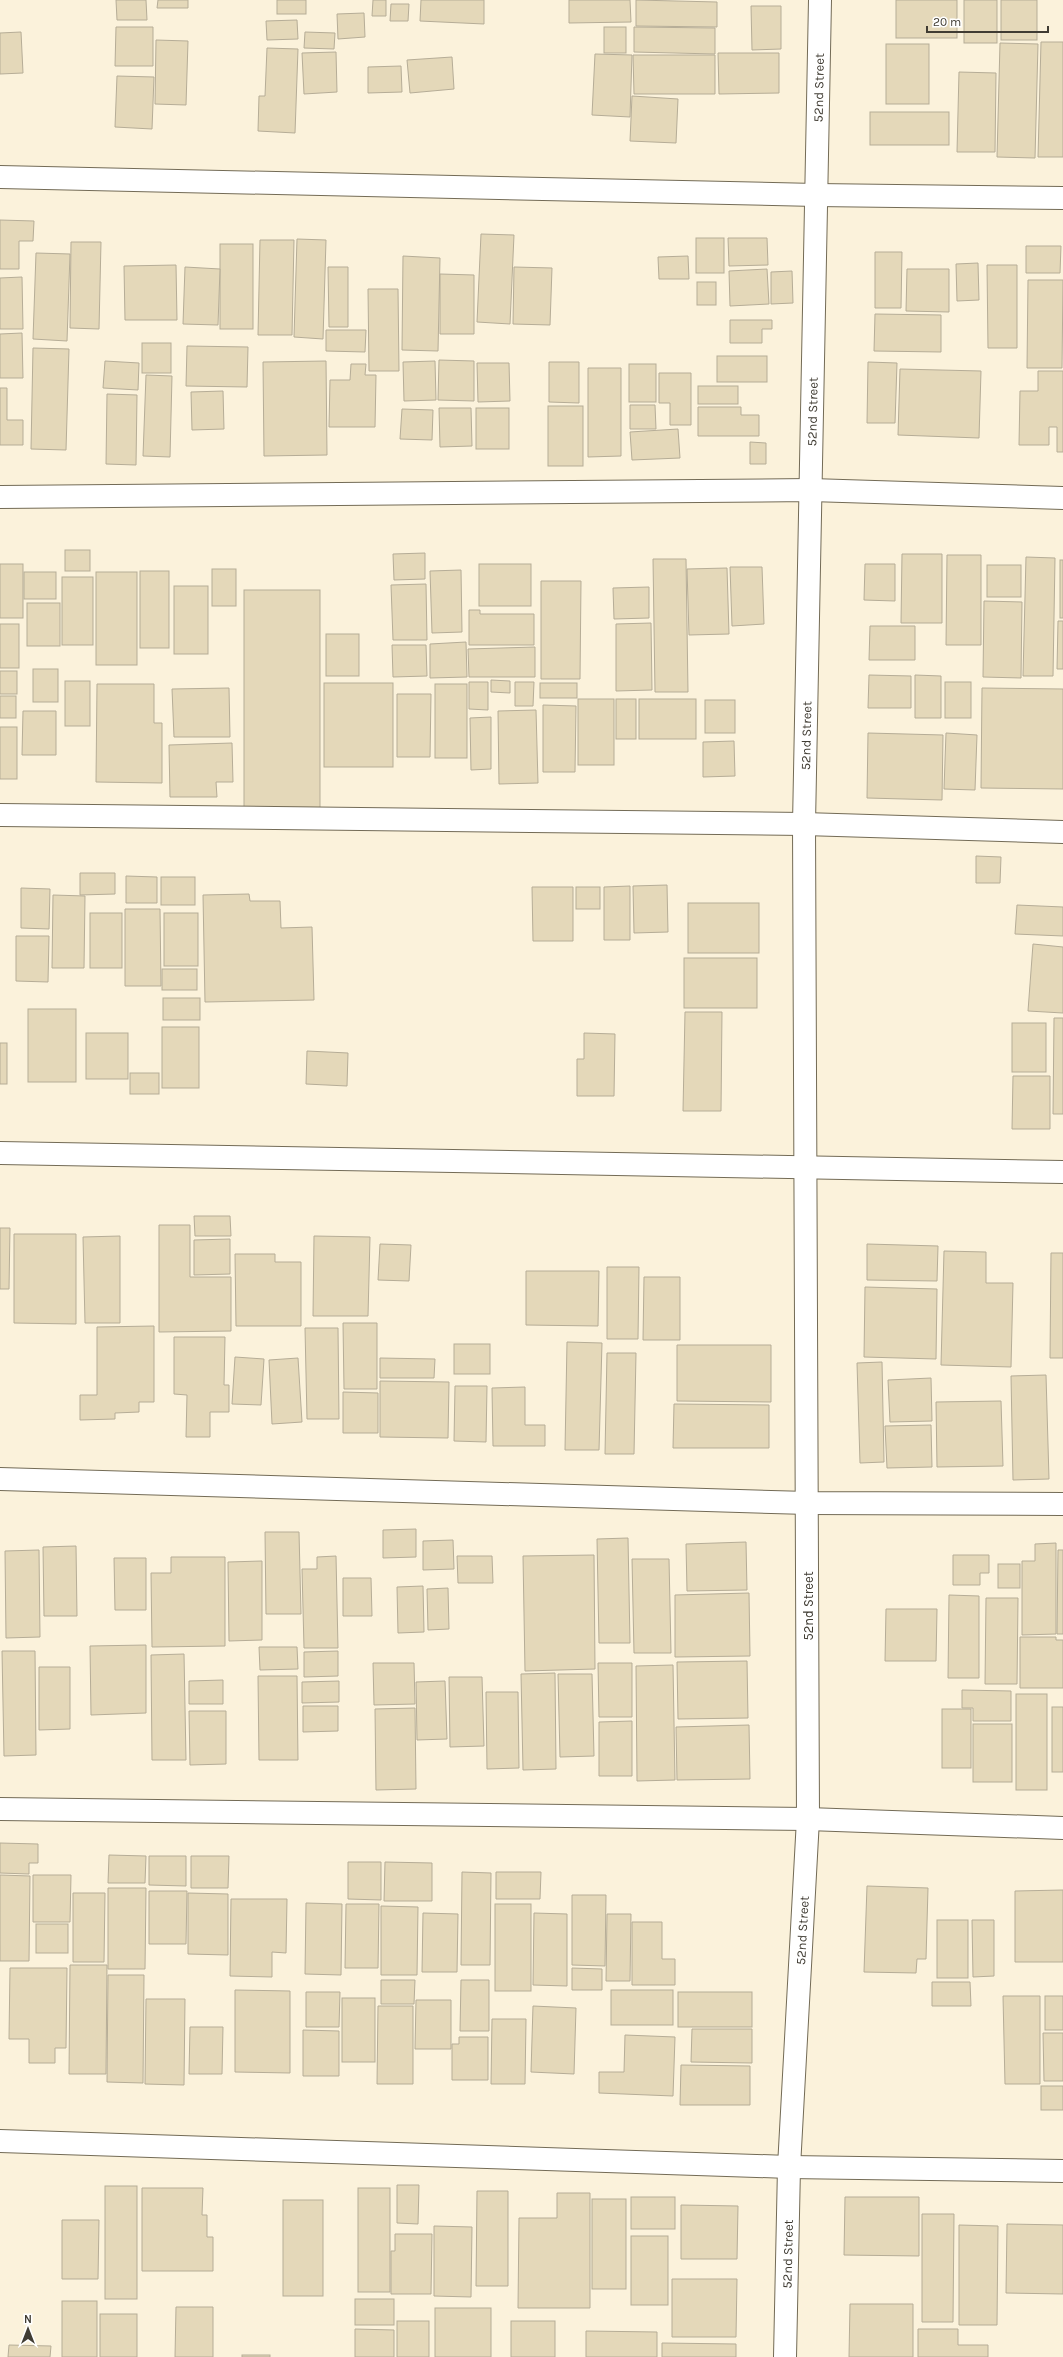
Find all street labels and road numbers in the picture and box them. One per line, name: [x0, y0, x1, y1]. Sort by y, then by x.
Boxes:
street label: 52nd Street: [811, 53, 827, 122]
street label: 52nd Street: [804, 377, 821, 446]
street label: 52nd Street: [798, 701, 814, 770]
street label: 52nd Street: [801, 1571, 816, 1641]
street label: 52nd Street: [793, 1895, 812, 1965]
street label: 52nd Street: [779, 2219, 796, 2289]

